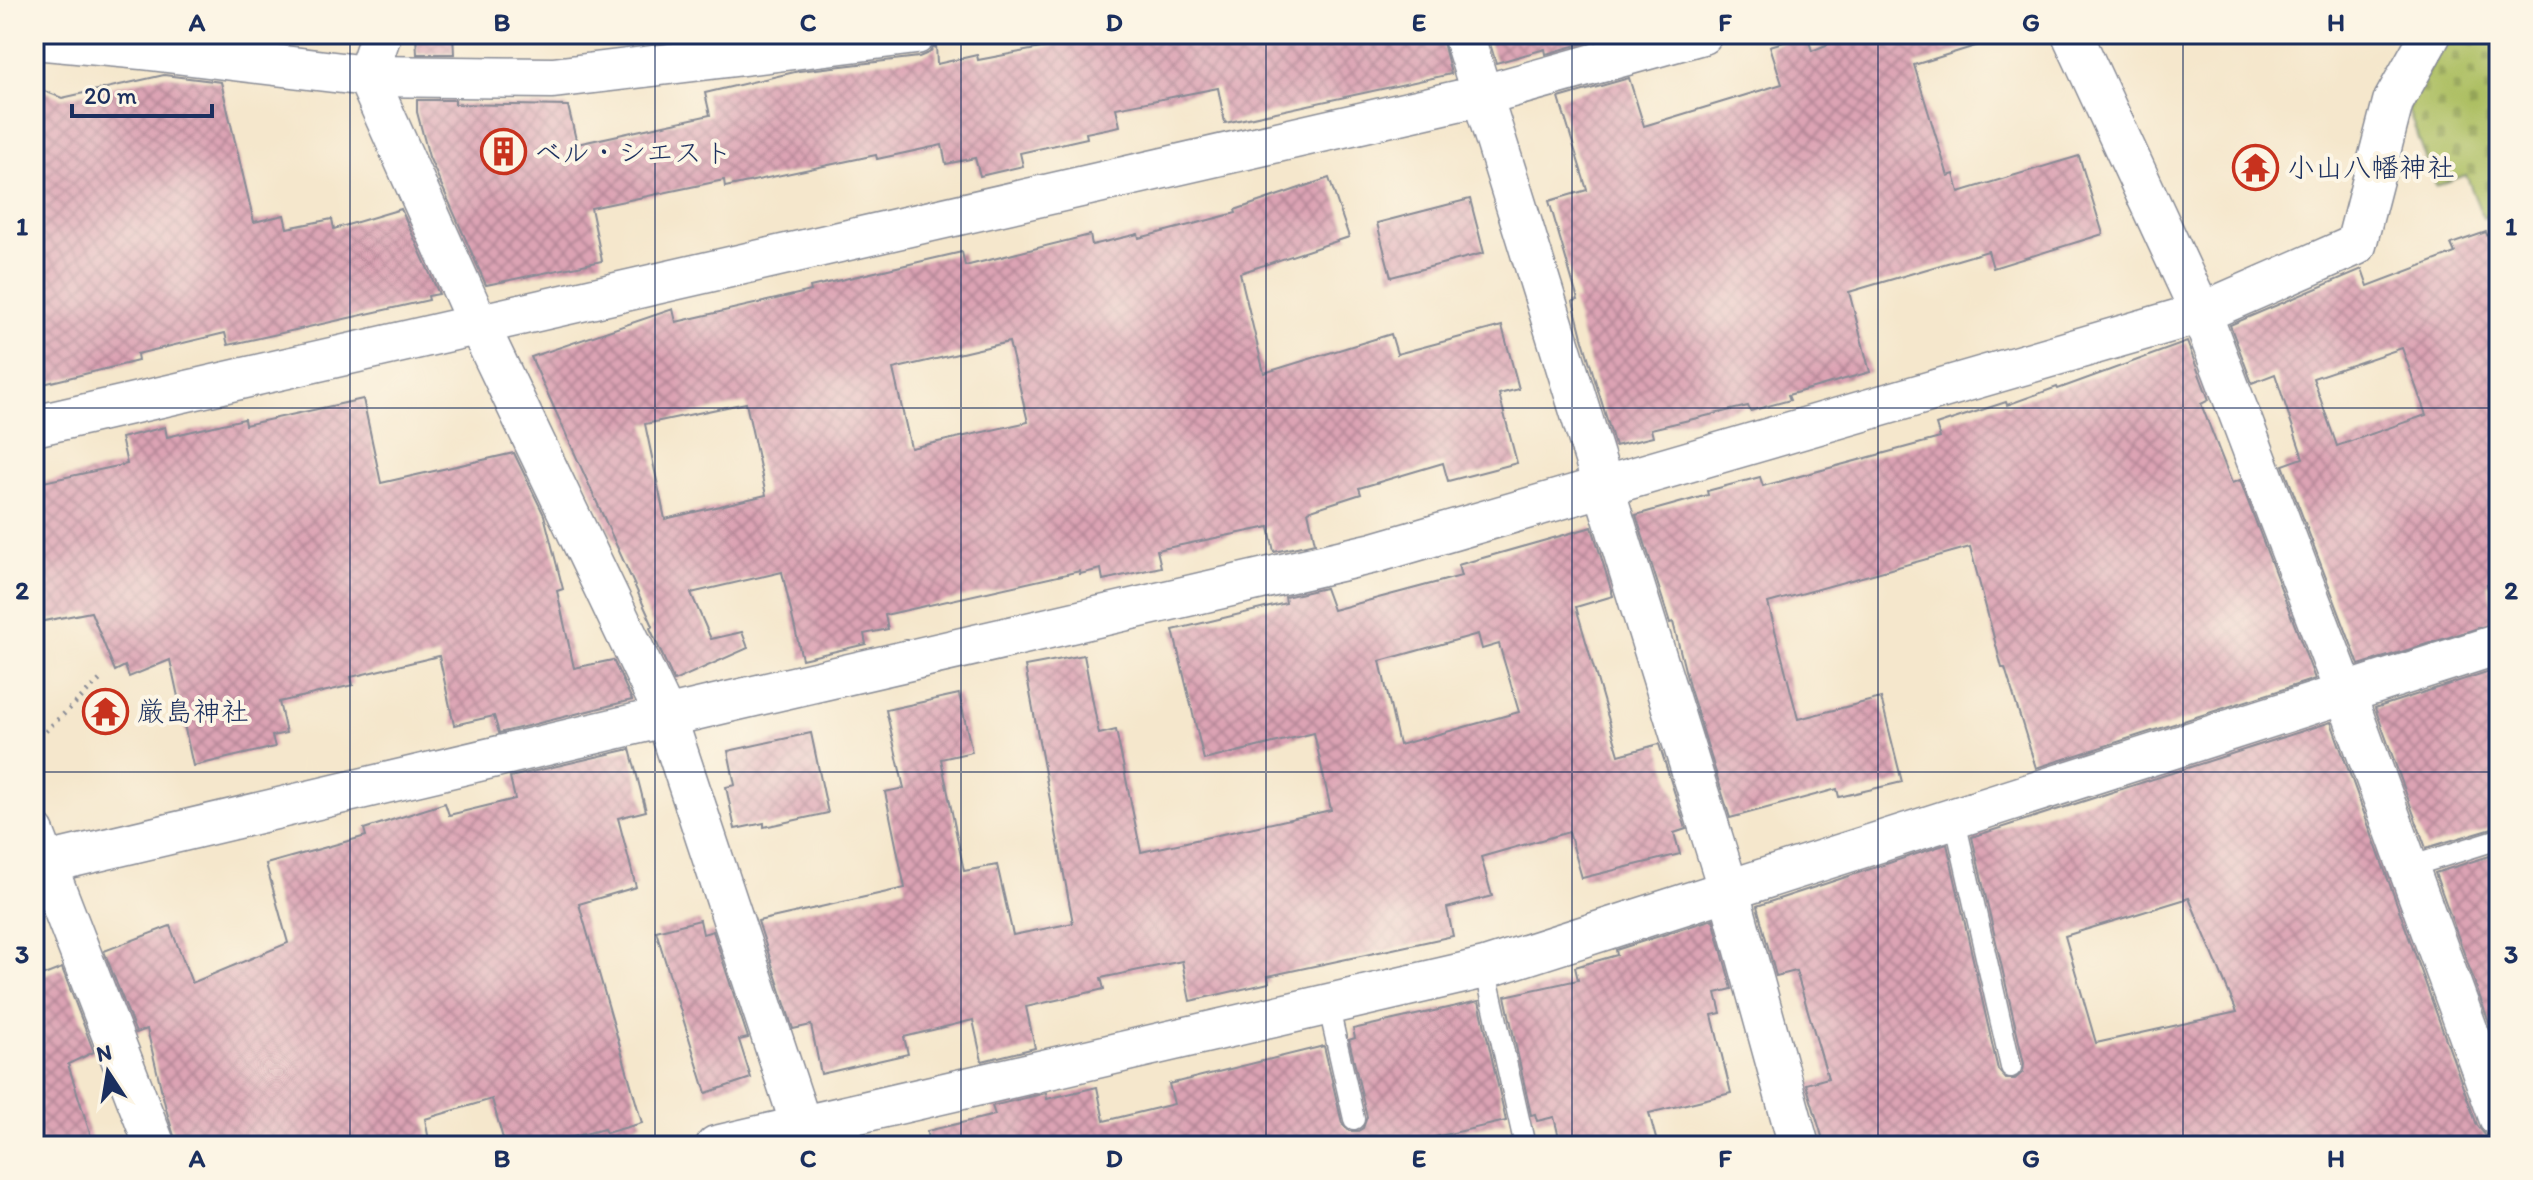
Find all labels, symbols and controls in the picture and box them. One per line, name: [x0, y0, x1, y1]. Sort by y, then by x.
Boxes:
text: A: [188, 6, 206, 38]
text: B: [494, 6, 511, 38]
text: C: [800, 6, 817, 38]
text: D: [1105, 6, 1123, 38]
text: E: [1412, 6, 1426, 38]
text: F: [1718, 6, 1732, 38]
text: G: [2022, 6, 2040, 38]
text: H: [2327, 6, 2345, 38]
scale bar: [72, 68, 212, 118]
text: 20 m: [84, 81, 137, 110]
building icon: ベル・シエスト: [479, 128, 527, 176]
place label: ベル・シエスト: [534, 135, 732, 169]
temple icon: 小山八幡神社: [2232, 143, 2280, 191]
place label: 小山八幡神社: [2287, 150, 2455, 184]
text: 1: [16, 210, 28, 242]
text: 1: [2505, 210, 2517, 242]
text: 2: [15, 574, 29, 606]
text: 2: [2504, 574, 2518, 606]
temple icon: 厳島神社: [82, 687, 130, 735]
place label: 厳島神社: [137, 694, 249, 728]
text: 3: [15, 938, 29, 970]
text: 3: [2504, 938, 2518, 970]
north arrow: [68, 1032, 148, 1112]
text: N: [94, 1038, 114, 1068]
text: A: [188, 1142, 206, 1174]
text: B: [494, 1142, 511, 1174]
text: C: [800, 1142, 817, 1174]
text: D: [1105, 1142, 1123, 1174]
text: E: [1412, 1142, 1426, 1174]
text: F: [1718, 1142, 1732, 1174]
text: G: [2022, 1142, 2040, 1174]
text: H: [2327, 1142, 2345, 1174]

